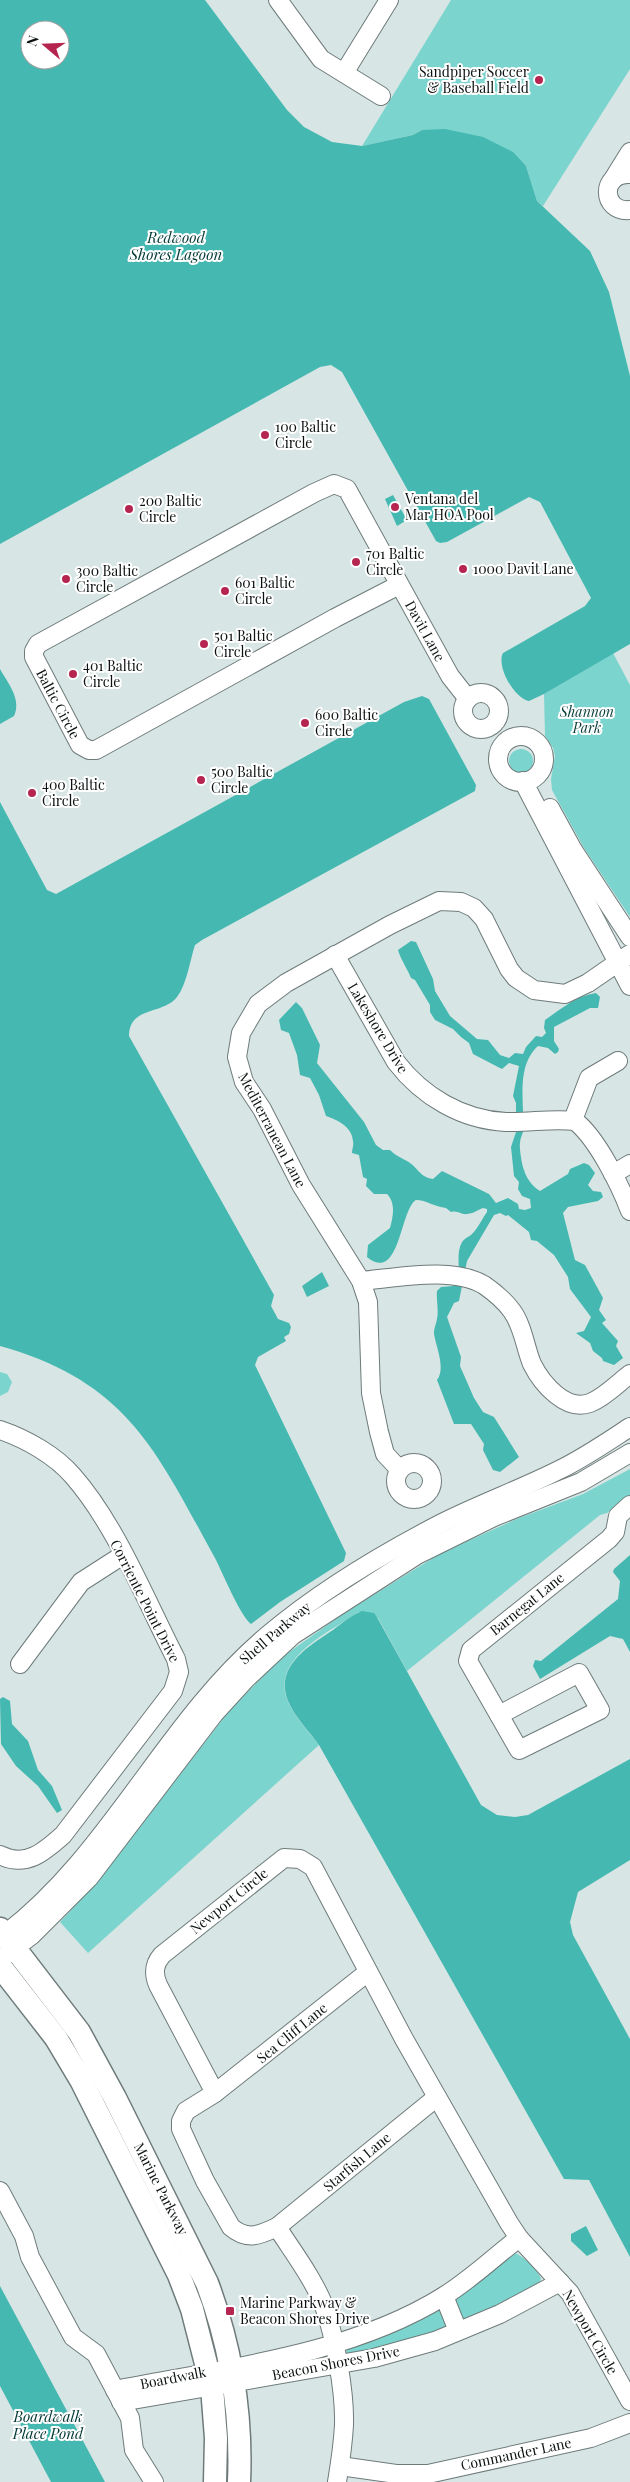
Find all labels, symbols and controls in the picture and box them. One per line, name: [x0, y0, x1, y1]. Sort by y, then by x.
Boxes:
north arrow: [20, 20, 70, 70]
text: N: [22, 33, 43, 48]
place label: Sandpiper Soccer & Baseball Field: [419, 62, 530, 97]
marker: Sandpiper Soccer & Baseball Field: [533, 74, 545, 86]
water label: Redwood Shores Lagoon: [129, 227, 222, 264]
place label: 100 Baltic Circle: [275, 417, 336, 452]
marker: 100 Baltic Circle: [259, 429, 271, 441]
place label: Ventana del Mar HOA Pool: [404, 489, 494, 524]
place label: 200 Baltic Circle: [139, 491, 202, 526]
marker: Ventana del Mar HOA Pool: [389, 501, 401, 513]
marker: 200 Baltic Circle: [123, 503, 135, 515]
place label: 701 Baltic Circle: [366, 544, 425, 579]
marker: 701 Baltic Circle: [350, 556, 362, 568]
place label: 1000 Davit Lane: [473, 559, 574, 578]
place label: 300 Baltic Circle: [76, 561, 138, 596]
marker: 1000 Davit Lane: [457, 563, 469, 575]
marker: 300 Baltic Circle: [60, 573, 72, 585]
place label: 601 Baltic Circle: [235, 573, 295, 608]
marker: 601 Baltic Circle: [219, 585, 231, 597]
street label: Davit Lane: [401, 597, 450, 665]
place label: 501 Baltic Circle: [214, 626, 273, 661]
marker: 501 Baltic Circle: [198, 638, 210, 650]
place label: 401 Baltic Circle: [83, 656, 143, 691]
street label: Baltic Circle: [32, 666, 85, 742]
marker: 401 Baltic Circle: [67, 668, 79, 680]
park label: Shannon Park: [559, 702, 614, 737]
place label: 600 Baltic Circle: [315, 705, 378, 740]
marker: 600 Baltic Circle: [299, 717, 311, 729]
place label: 500 Baltic Circle: [211, 762, 273, 797]
marker: 500 Baltic Circle: [195, 774, 207, 786]
place label: 400 Baltic Circle: [42, 775, 105, 810]
marker: 400 Baltic Circle: [26, 787, 38, 799]
street label: Lakeshore Drive: [344, 979, 413, 1077]
street label: Mediterranean Lane: [234, 1069, 311, 1191]
street label: Corriente Point Drive: [106, 1536, 185, 1665]
street label: Barnegat Lane: [486, 1568, 568, 1639]
street label: Shell Parkway: [235, 1597, 314, 1668]
street label: Newport Circle: [186, 1863, 272, 1938]
street label: Sea Cliff Lane: [252, 1998, 331, 2067]
street label: Starfish Lane: [319, 2128, 395, 2196]
street label: Marine Parkway: [130, 2139, 193, 2238]
street label: Newport Circle: [558, 2286, 622, 2378]
place label: Marine Parkway & Beacon Shores Drive: [240, 2293, 370, 2328]
marker: Marine Parkway & Beacon Shores Drive: [224, 2305, 236, 2317]
street label: Beacon Shores Drive: [270, 2341, 401, 2384]
street label: Boardwalk: [138, 2362, 208, 2393]
water label: Boardwalk Place Pond: [12, 2406, 84, 2443]
street label: Commander Lane: [459, 2432, 573, 2475]

